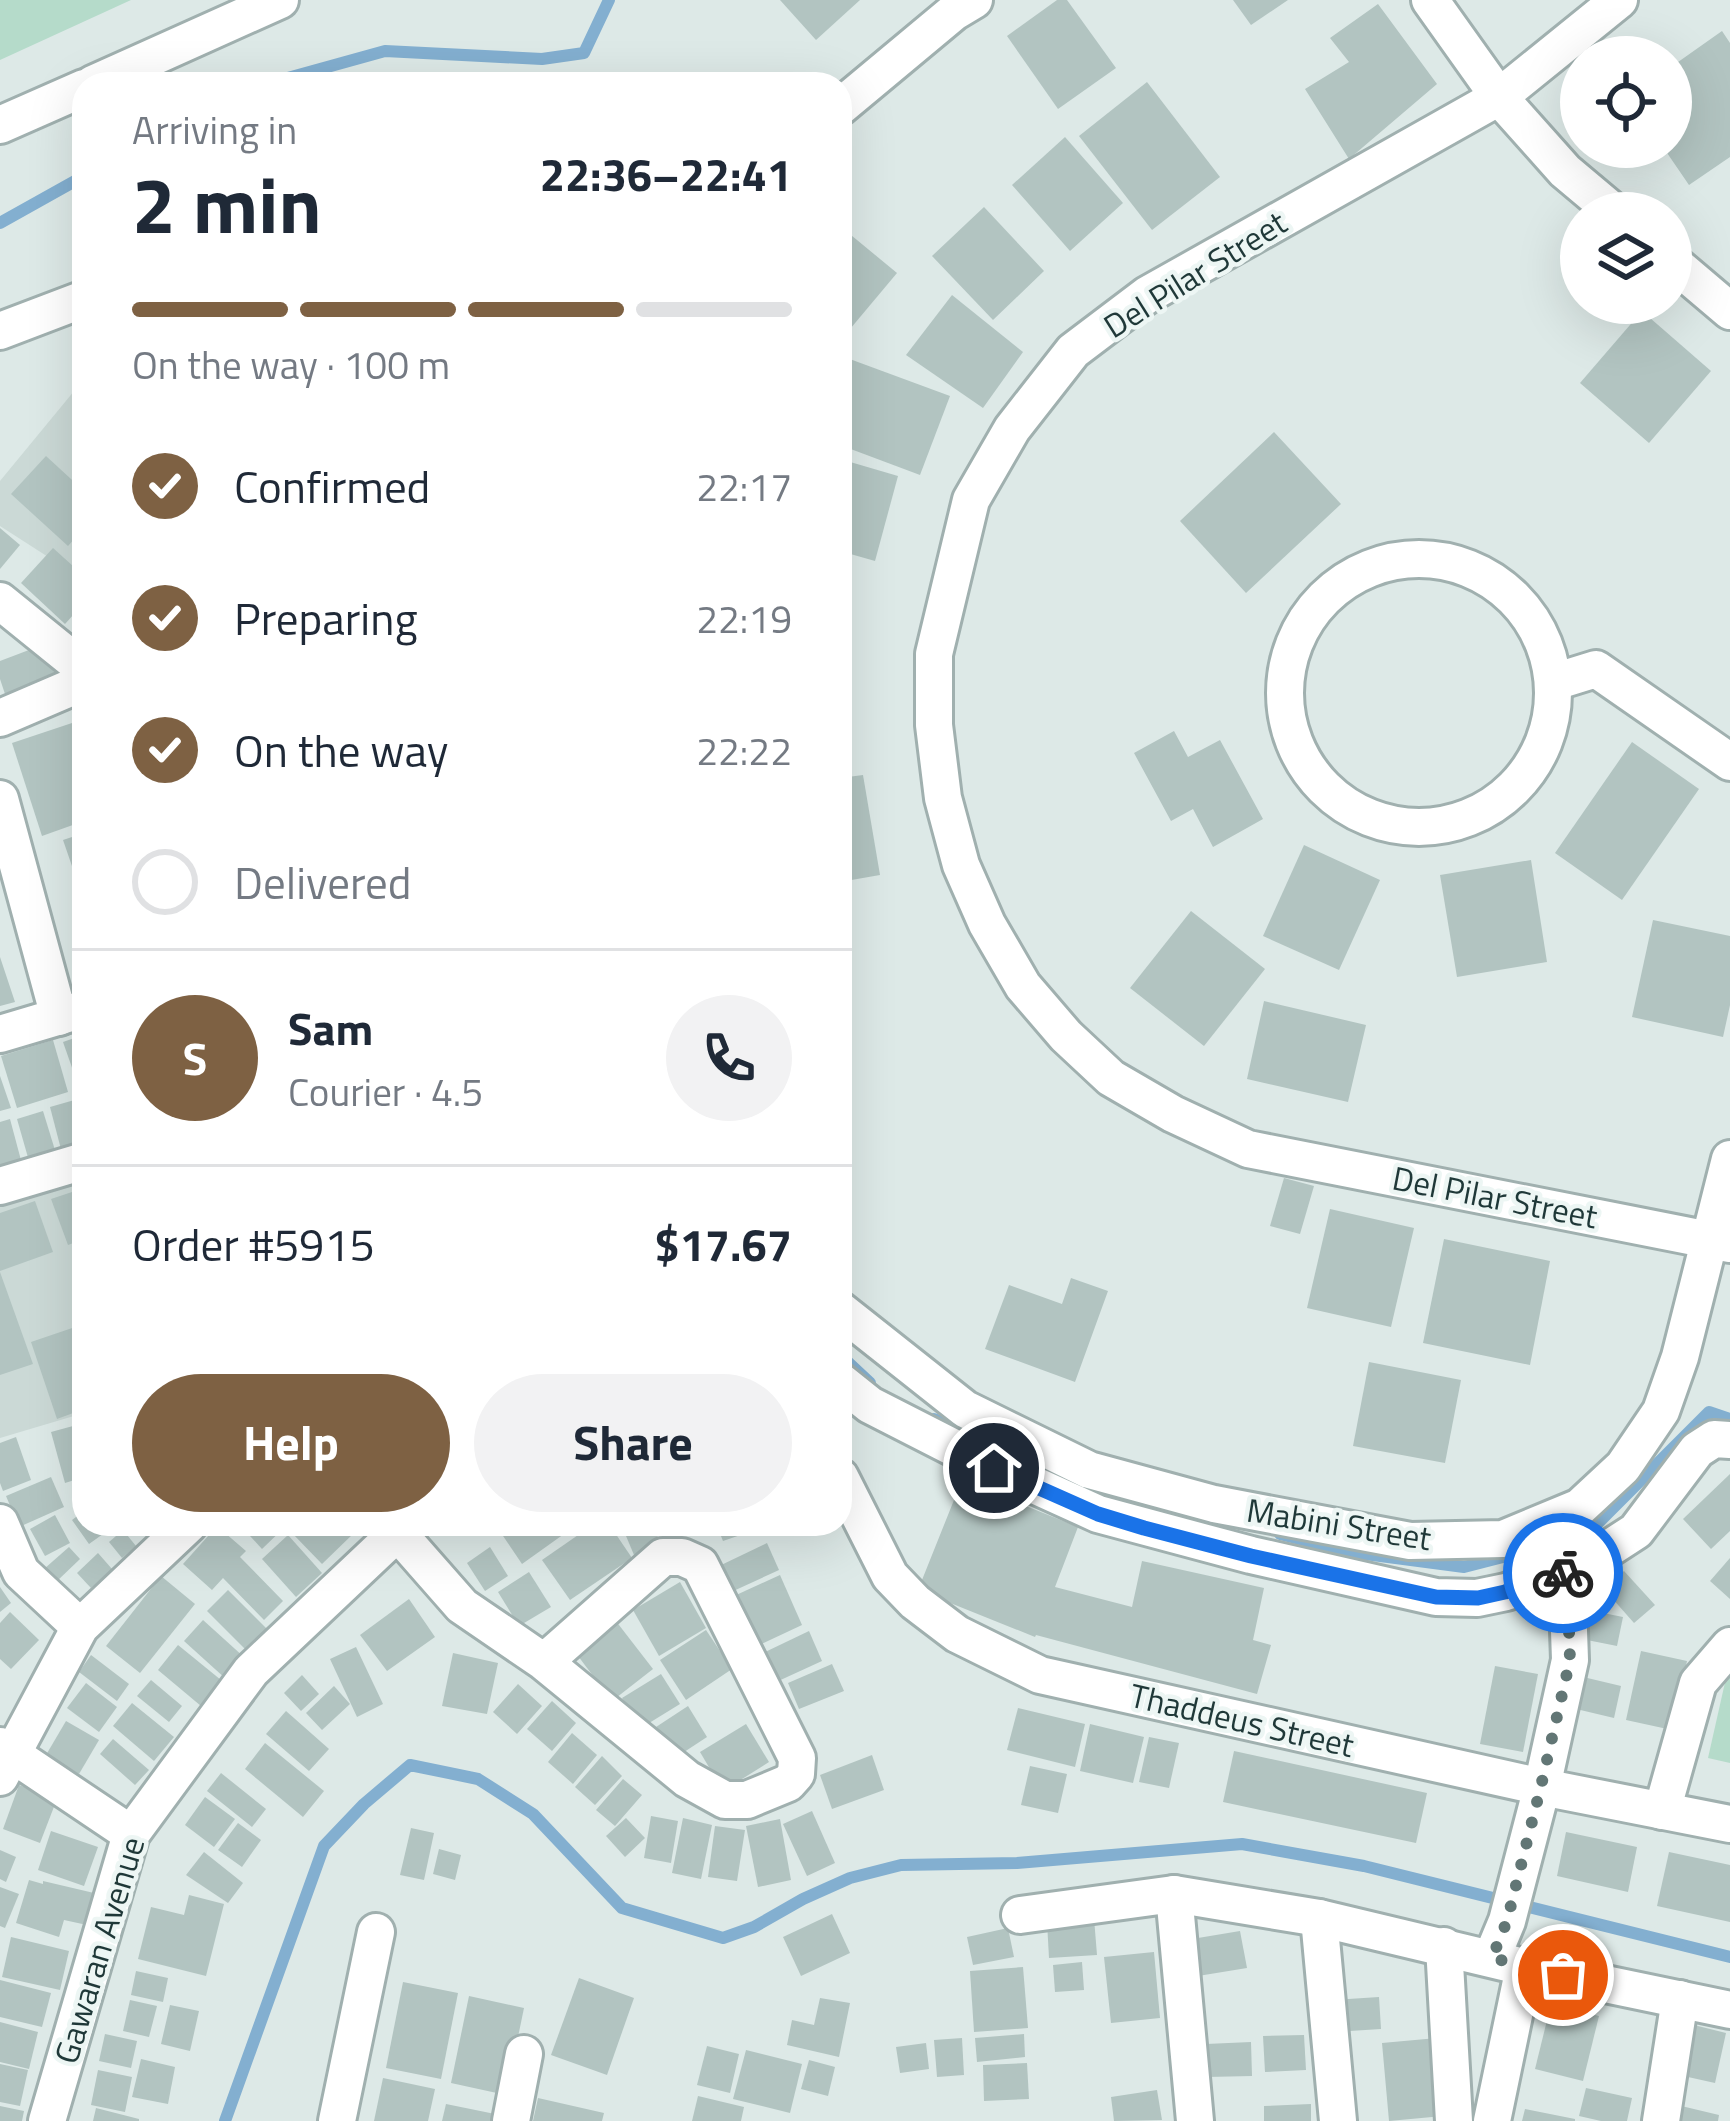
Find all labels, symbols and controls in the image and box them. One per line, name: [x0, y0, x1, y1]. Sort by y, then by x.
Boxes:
map controls: [1560, 36, 1692, 324]
button: locate: [1560, 36, 1692, 168]
text: Arriving in: [132, 100, 297, 159]
text: 22:36–22:41: [540, 140, 792, 208]
text: 2 min: [132, 145, 322, 263]
button: layers: [1560, 192, 1692, 324]
street label: Del Pilar Street: [1094, 198, 1297, 350]
text: On the way · 100 m: [132, 335, 450, 394]
text: Confirmed: [234, 452, 430, 520]
icon: check: [132, 453, 198, 519]
text: 22:17: [696, 457, 792, 516]
text: Preparing: [234, 584, 418, 652]
icon: check: [132, 585, 198, 651]
text: 22:19: [696, 589, 792, 648]
text: On the way: [234, 716, 448, 784]
icon: check: [132, 717, 198, 783]
text: 22:22: [696, 721, 792, 780]
text: Delivered: [234, 848, 412, 916]
text: Sam: [288, 994, 373, 1062]
button: phone: [666, 995, 792, 1121]
text: S: [183, 1024, 207, 1092]
text: Courier · 4.5: [288, 1062, 483, 1121]
street label: Del Pilar Street: [1388, 1153, 1602, 1241]
text: Order #5915: [132, 1210, 375, 1278]
text: $17.67: [654, 1210, 792, 1278]
button: Help: [132, 1374, 450, 1512]
button: Share: [474, 1374, 792, 1512]
pin: [943, 1417, 1045, 1519]
icon: home: [961, 1435, 1027, 1501]
street label: Mabini Street: [1243, 1485, 1435, 1563]
courier: [1503, 1513, 1623, 1633]
icon: bike: [1530, 1540, 1596, 1606]
street label: Thaddeus Street: [1125, 1670, 1359, 1770]
street label: Gawaran Avenue: [41, 1831, 157, 2069]
pin: [1512, 1924, 1614, 2026]
icon: bag: [1530, 1942, 1596, 2008]

